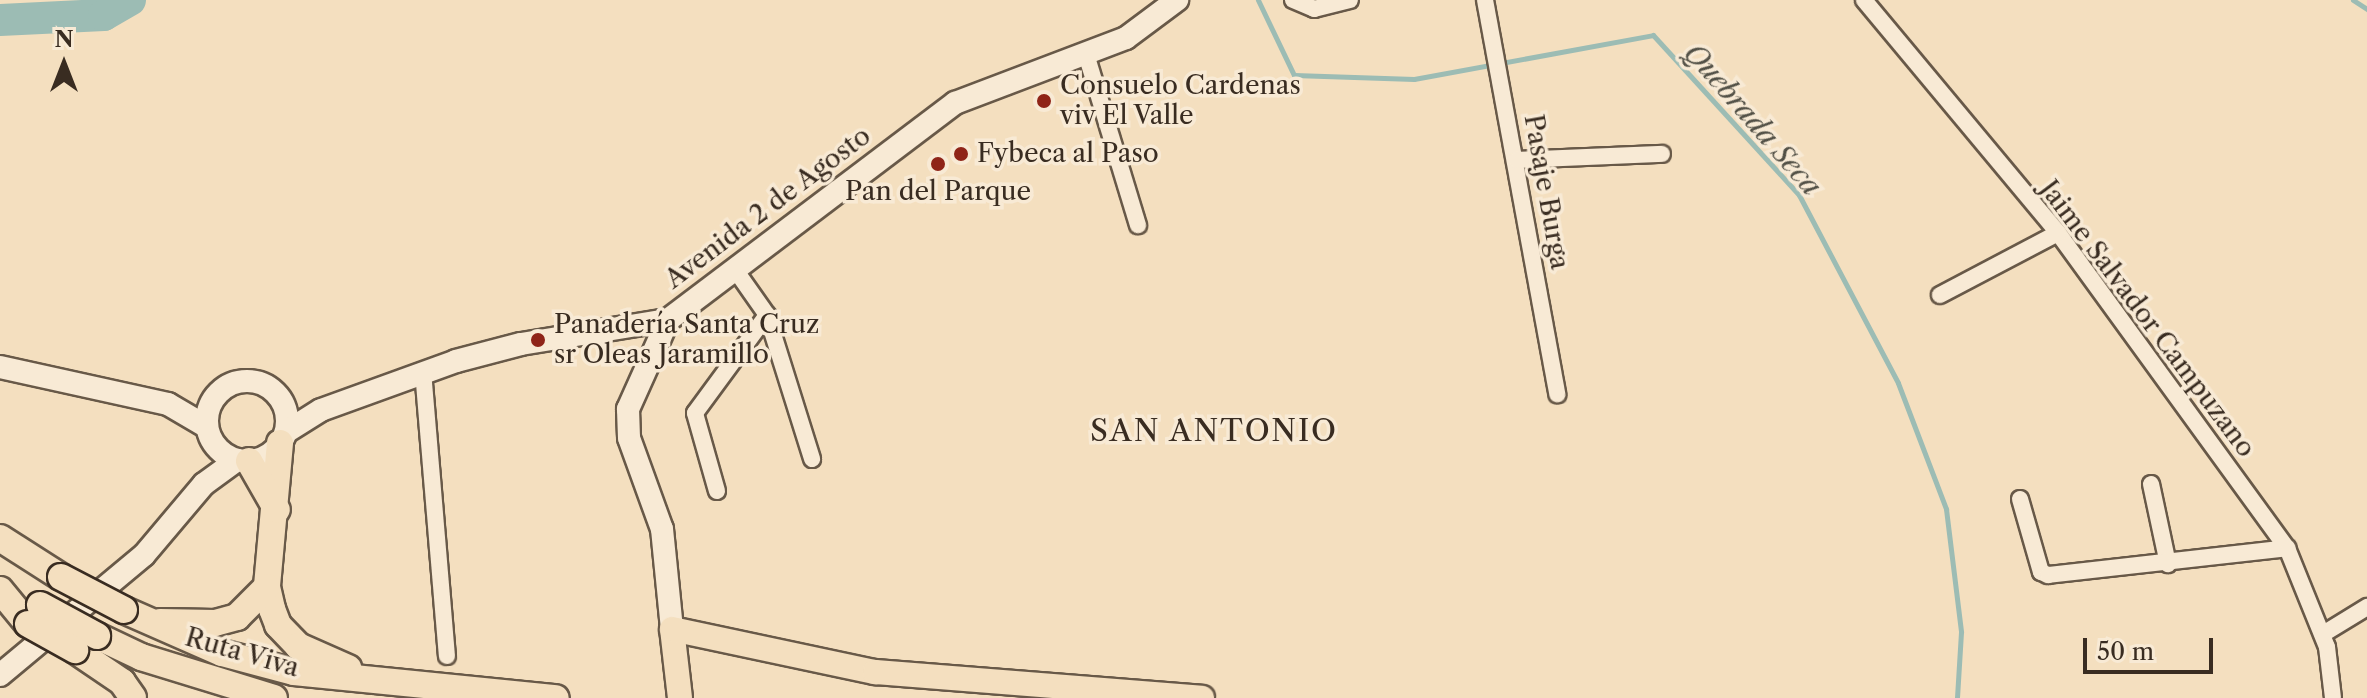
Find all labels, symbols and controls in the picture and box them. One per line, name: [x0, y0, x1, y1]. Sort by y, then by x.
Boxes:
north arrow: [24, 24, 104, 104]
text: N: [54, 26, 74, 53]
water label: Quebrada Seca: [1678, 36, 1828, 202]
place label: Consuelo Cardenas viv El Valle: [1060, 70, 1301, 132]
marker: Consuelo Cardenas viv El Valle: [1035, 92, 1053, 110]
street label: Pasaje Burga: [1517, 112, 1575, 272]
street label: Avenida 2 de Agosto: [659, 120, 877, 296]
place label: Fybeca al Paso: [977, 138, 1159, 170]
marker: Fybeca al Paso: [952, 145, 970, 163]
marker: Pan del Parque: [929, 155, 947, 173]
street label: Jaime Salvador Campuzano: [2033, 174, 2261, 464]
place label: Pan del Parque: [845, 176, 1031, 208]
place label: Panadería Santa Cruz sr Oleas Jaramillo: [554, 309, 820, 370]
marker: Panadería Santa Cruz sr Oleas Jaramillo: [529, 331, 547, 349]
district label: SAN ANTONIO: [1089, 413, 1339, 449]
street label: Ruta Viva: [181, 622, 303, 684]
scale bar: [2087, 622, 2217, 672]
text: 50 m: [2097, 637, 2154, 666]

